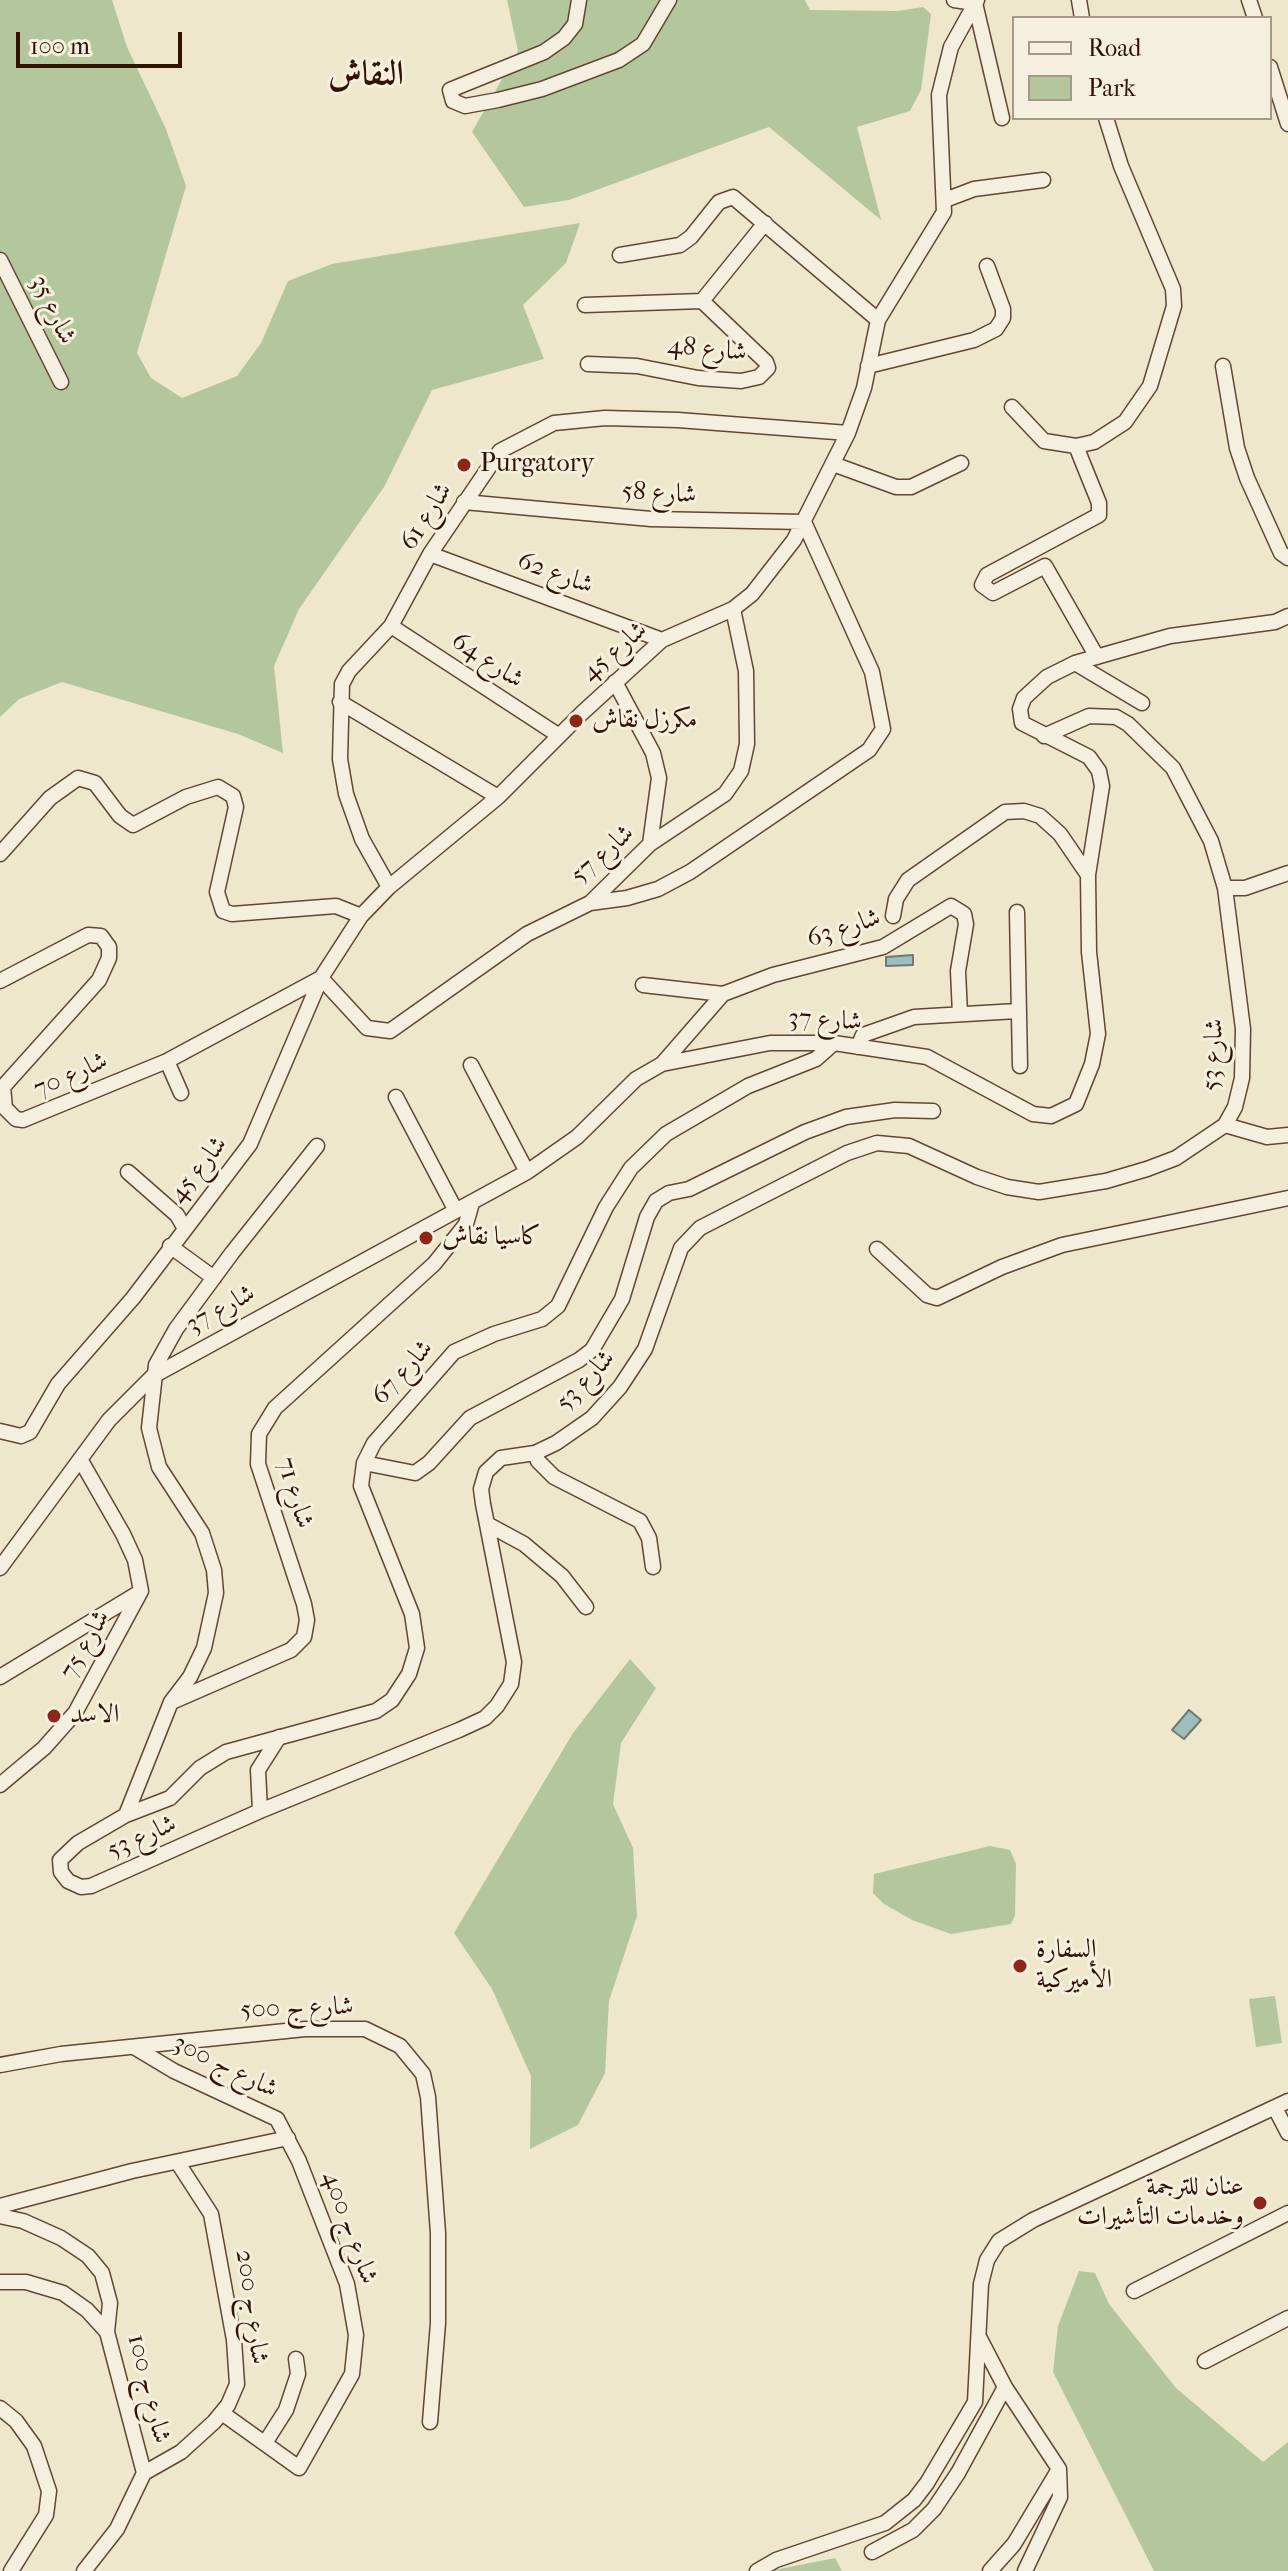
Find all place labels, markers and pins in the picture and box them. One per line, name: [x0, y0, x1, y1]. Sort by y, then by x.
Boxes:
place label: Purgatory: [480, 449, 594, 481]
marker: Purgatory: [455, 456, 473, 474]
place label: مكرزل نقاش: [592, 705, 697, 737]
marker: مكرزل نقاش: [567, 712, 585, 730]
place label: كاسيا نقاش: [442, 1222, 541, 1254]
marker: كاسيا نقاش: [417, 1229, 435, 1247]
place label: الاسد: [70, 1700, 119, 1732]
marker: الاسد: [45, 1707, 63, 1725]
place label: السفارة الأميركية: [1036, 1935, 1112, 1996]
marker: السفارة الأميركية: [1011, 1957, 1029, 1975]
place label: عنان للترجمة وخدمات التأشيرات: [1077, 2172, 1244, 2234]
marker: عنان للترجمة وخدمات التأشيرات: [1251, 2194, 1269, 2212]

